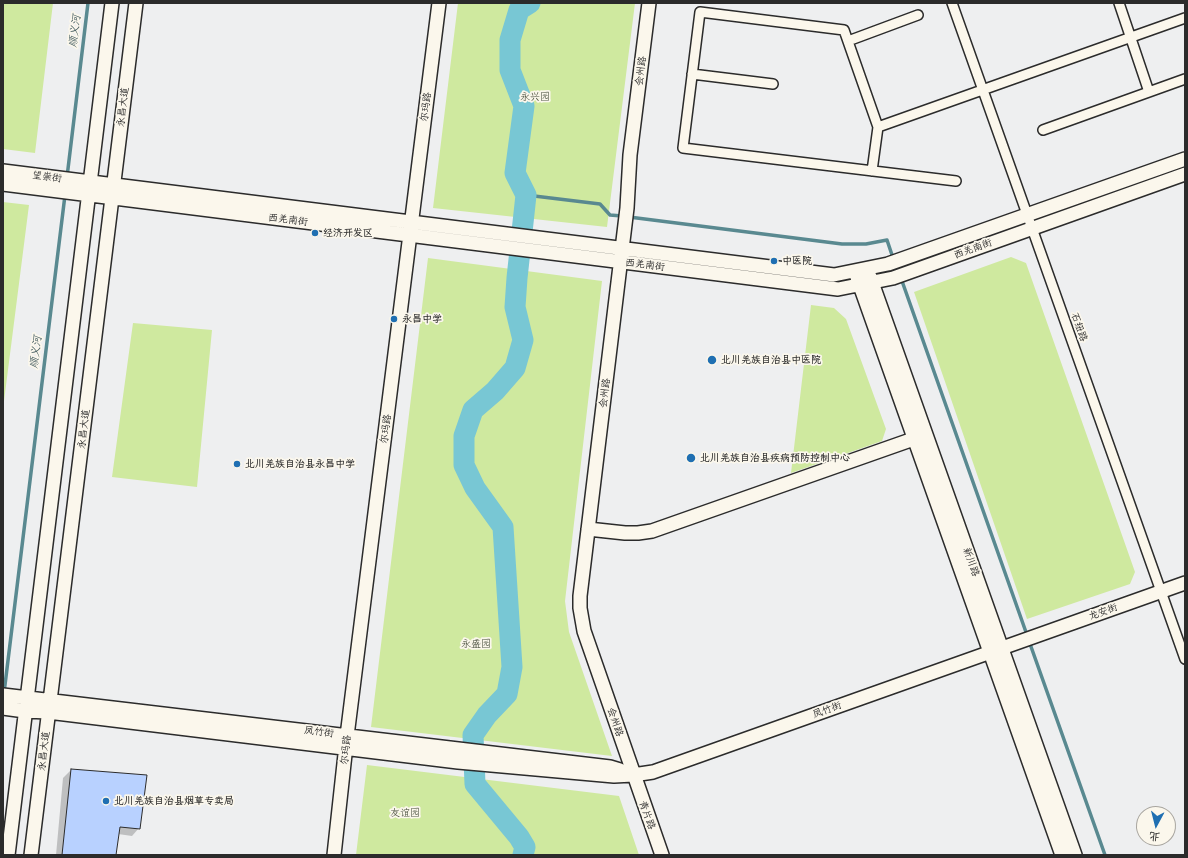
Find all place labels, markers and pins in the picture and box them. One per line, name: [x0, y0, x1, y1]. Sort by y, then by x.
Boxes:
place label: 经济开发区: [323, 227, 373, 239]
marker: 经济开发区: [310, 228, 320, 238]
place label: 中医院: [782, 255, 812, 267]
marker: 中医院: [769, 256, 779, 266]
place label: 永昌中学: [402, 313, 442, 325]
marker: 永昌中学: [389, 314, 399, 324]
marker: 北川羌族自治县中医院: [706, 354, 718, 366]
place label: 北川羌族自治县中医院: [721, 354, 821, 366]
marker: 北川羌族自治县疾病预防控制中心: [685, 452, 697, 464]
place label: 北川羌族自治县疾病预防控制中心: [700, 452, 850, 464]
place label: 北川羌族自治县永昌中学: [245, 458, 355, 470]
marker: 北川羌族自治县永昌中学: [232, 459, 242, 469]
place label: 北川羌族自治县烟草专卖局: [114, 795, 234, 807]
marker: 北川羌族自治县烟草专卖局: [101, 796, 111, 806]

